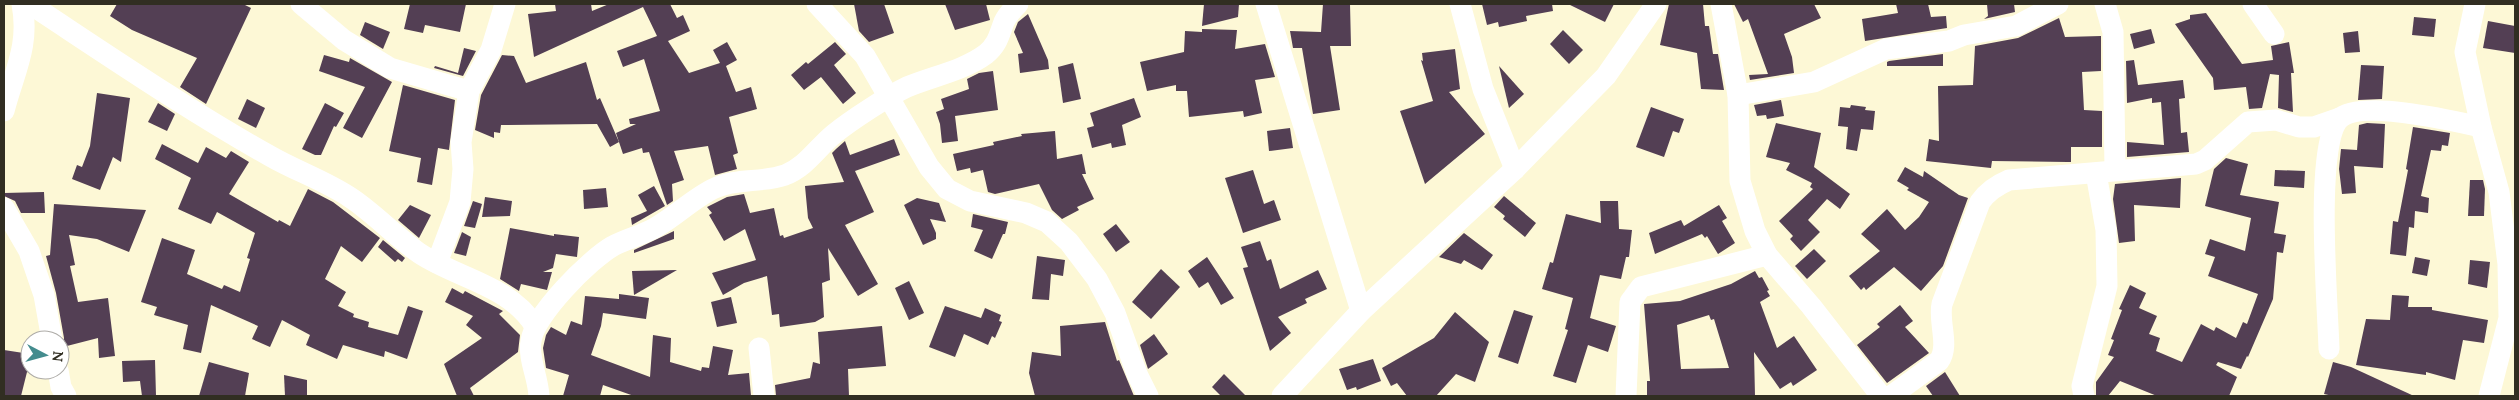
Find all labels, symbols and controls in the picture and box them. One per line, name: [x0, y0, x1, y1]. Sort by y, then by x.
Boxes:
north arrow: [20, 330, 70, 380]
text: N: [48, 350, 67, 363]

